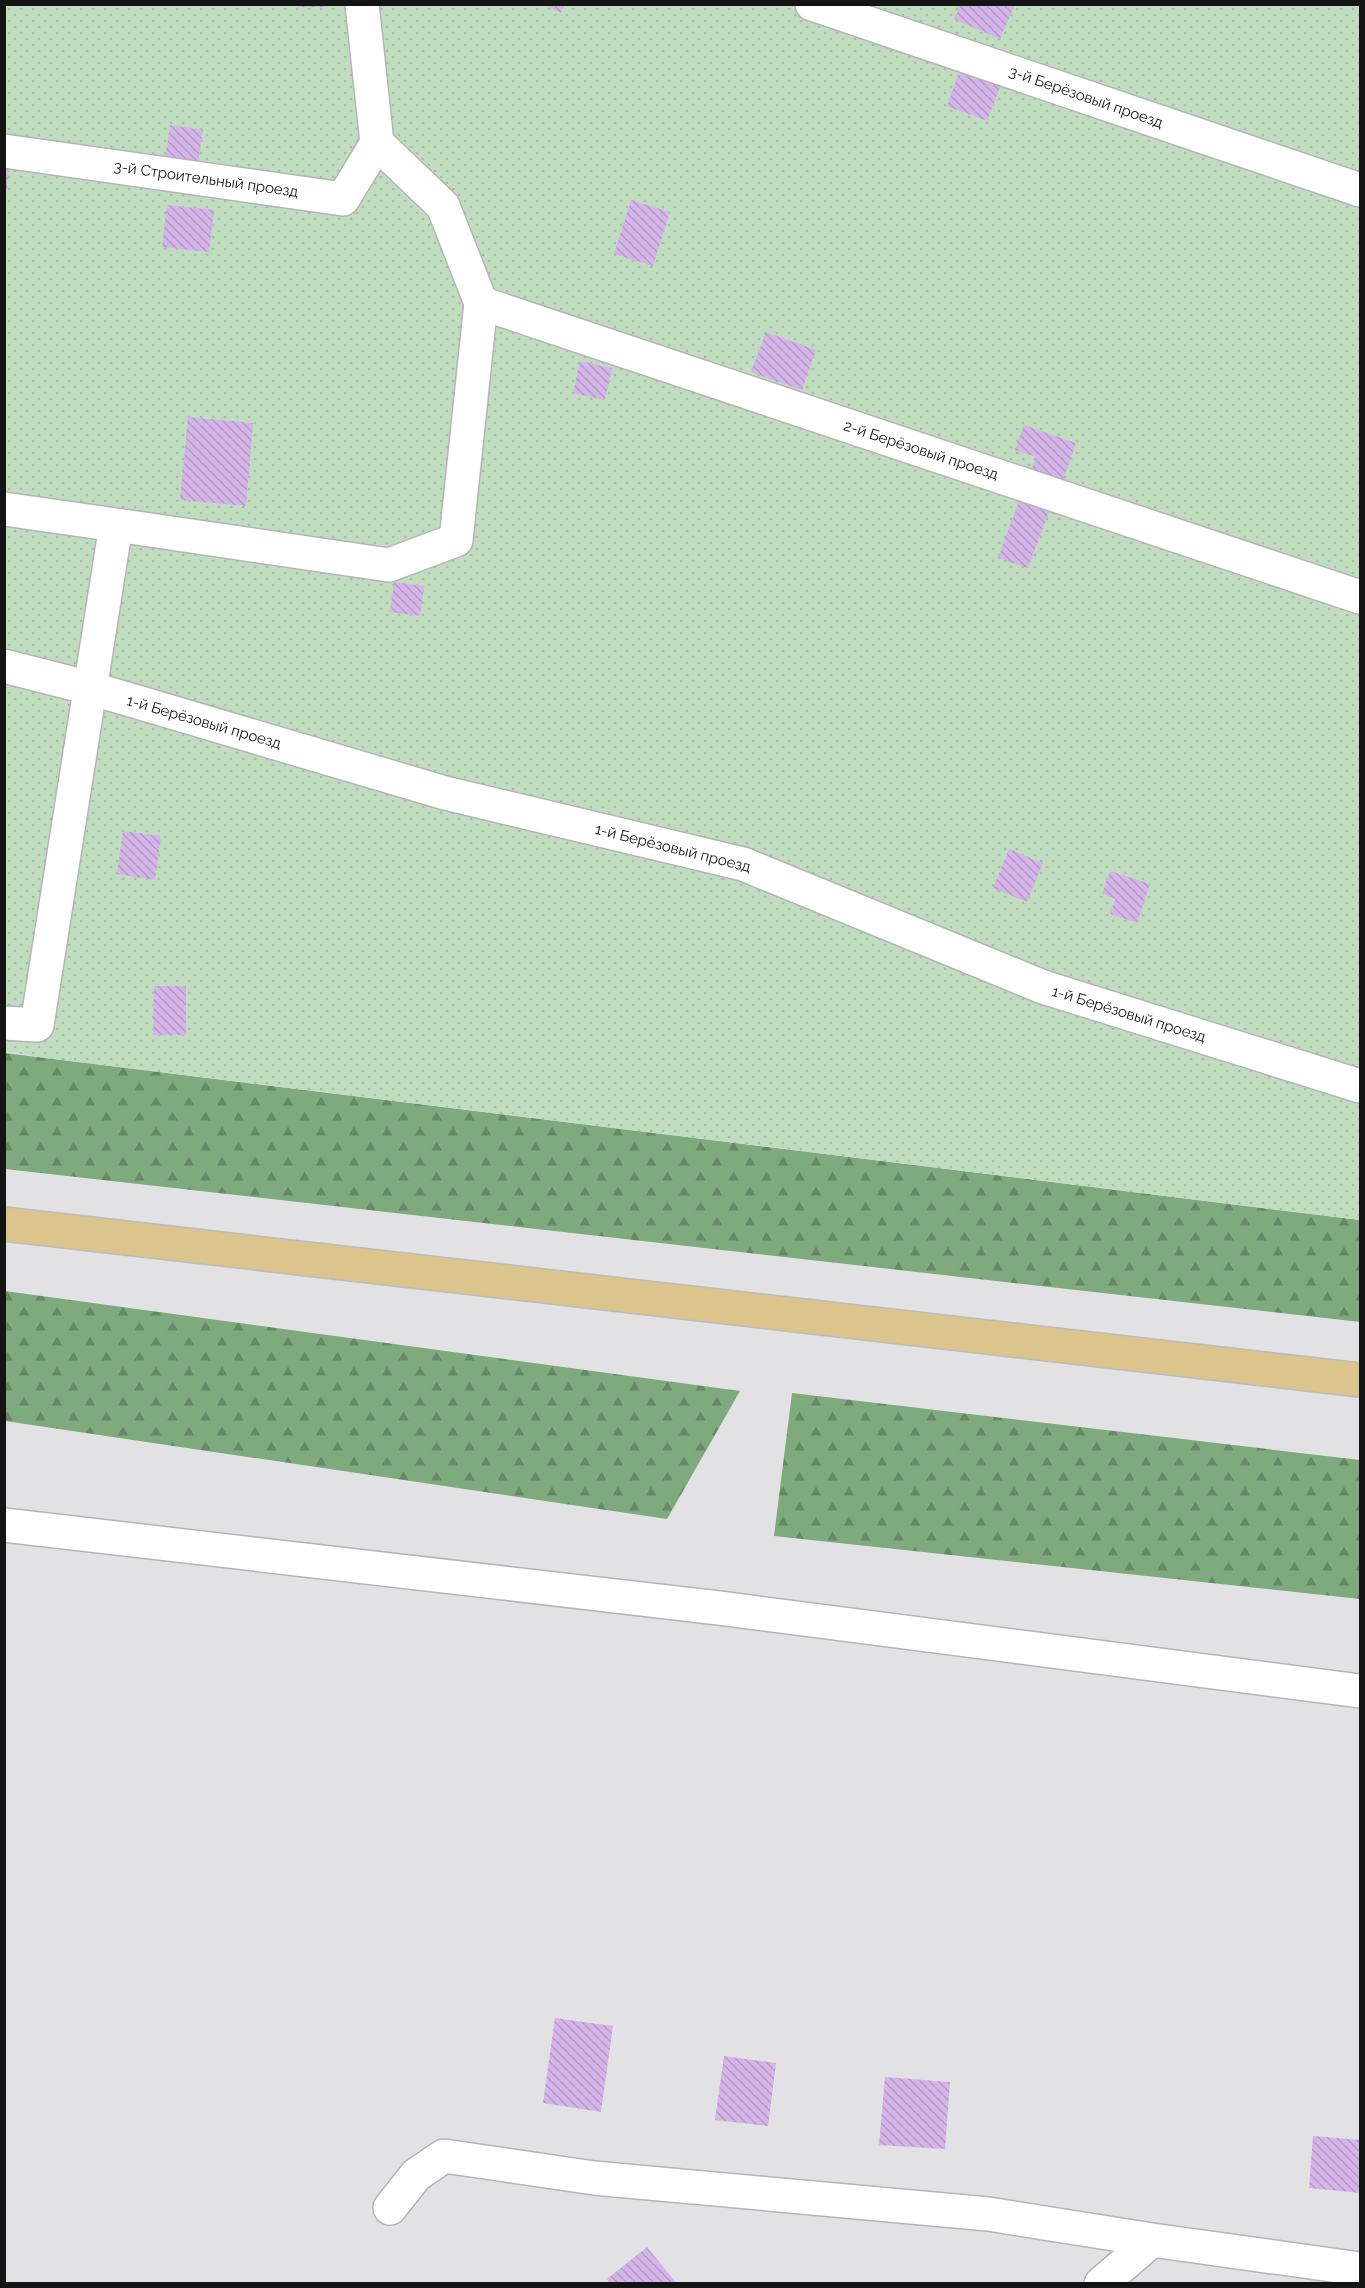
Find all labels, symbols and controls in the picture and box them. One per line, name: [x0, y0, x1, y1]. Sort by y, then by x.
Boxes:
street label: 3-й Берёзовый проезд: [1007, 62, 1166, 132]
street label: 3-й Строительный проезд: [113, 157, 300, 201]
street label: 2-й Берёзовый проезд: [841, 417, 1001, 484]
street label: 1-й Берёзовый проезд: [125, 691, 284, 753]
street label: 1-й Берёзовый проезд: [593, 820, 753, 876]
street label: 1-й Берёзовый проезд: [1050, 982, 1208, 1046]

